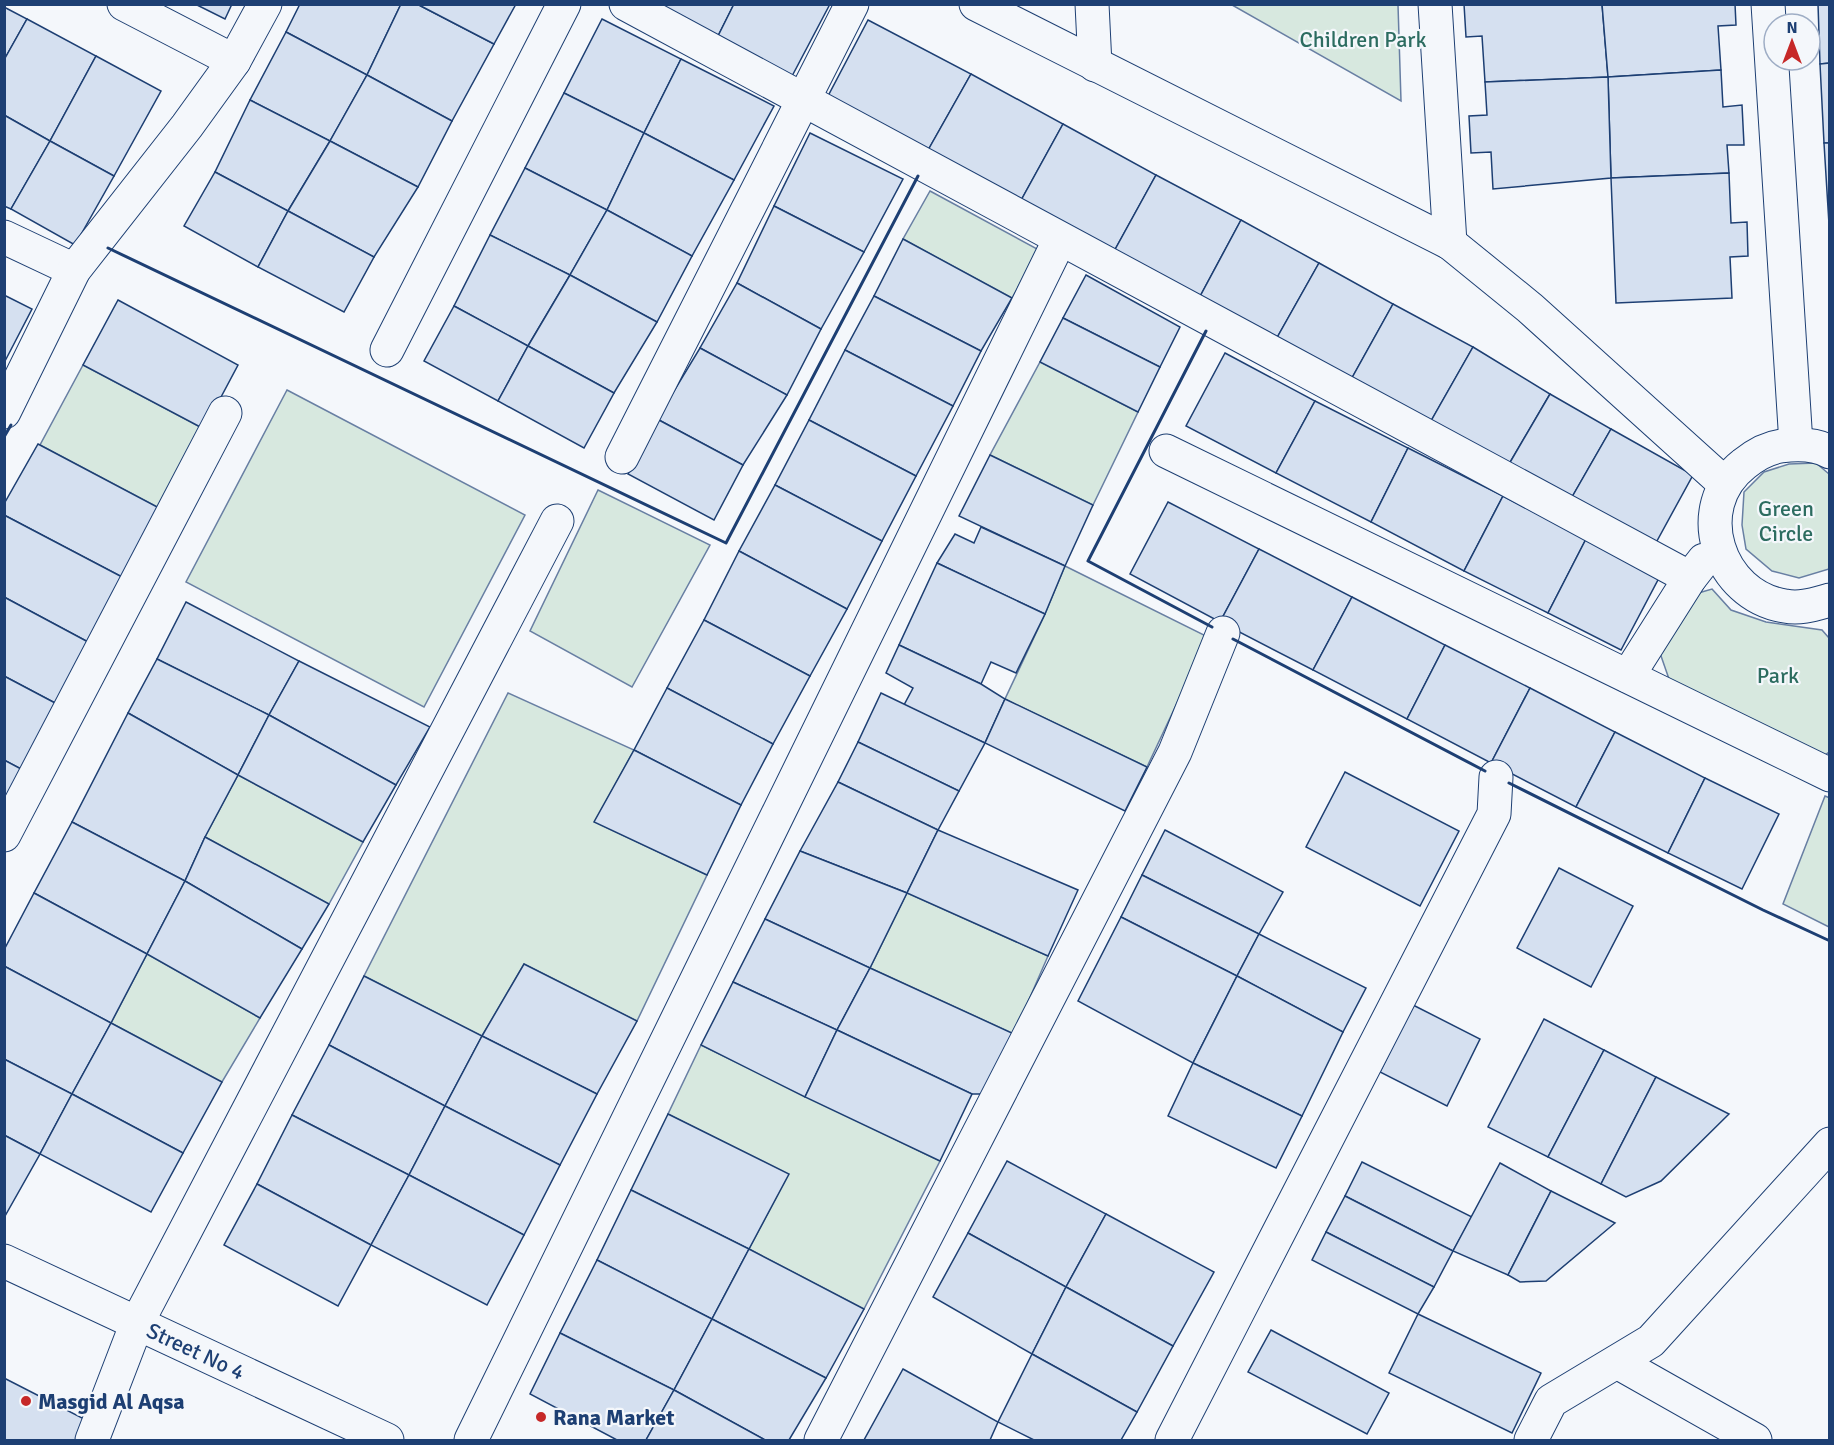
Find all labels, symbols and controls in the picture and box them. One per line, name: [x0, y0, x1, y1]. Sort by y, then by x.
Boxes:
north arrow: [1762, 12, 1822, 72]
text: N: [1786, 18, 1798, 38]
park label: Children Park: [1299, 26, 1427, 53]
park label: Green Circle: [1758, 495, 1814, 547]
park label: Park: [1757, 662, 1799, 689]
street label: Street No 4: [143, 1316, 250, 1385]
place label: Masgid Al Aqsa: [38, 1388, 185, 1415]
marker: Masgid Al Aqsa: [19, 1394, 33, 1408]
place label: Rana Market: [553, 1404, 675, 1431]
marker: Rana Market: [534, 1410, 548, 1424]

